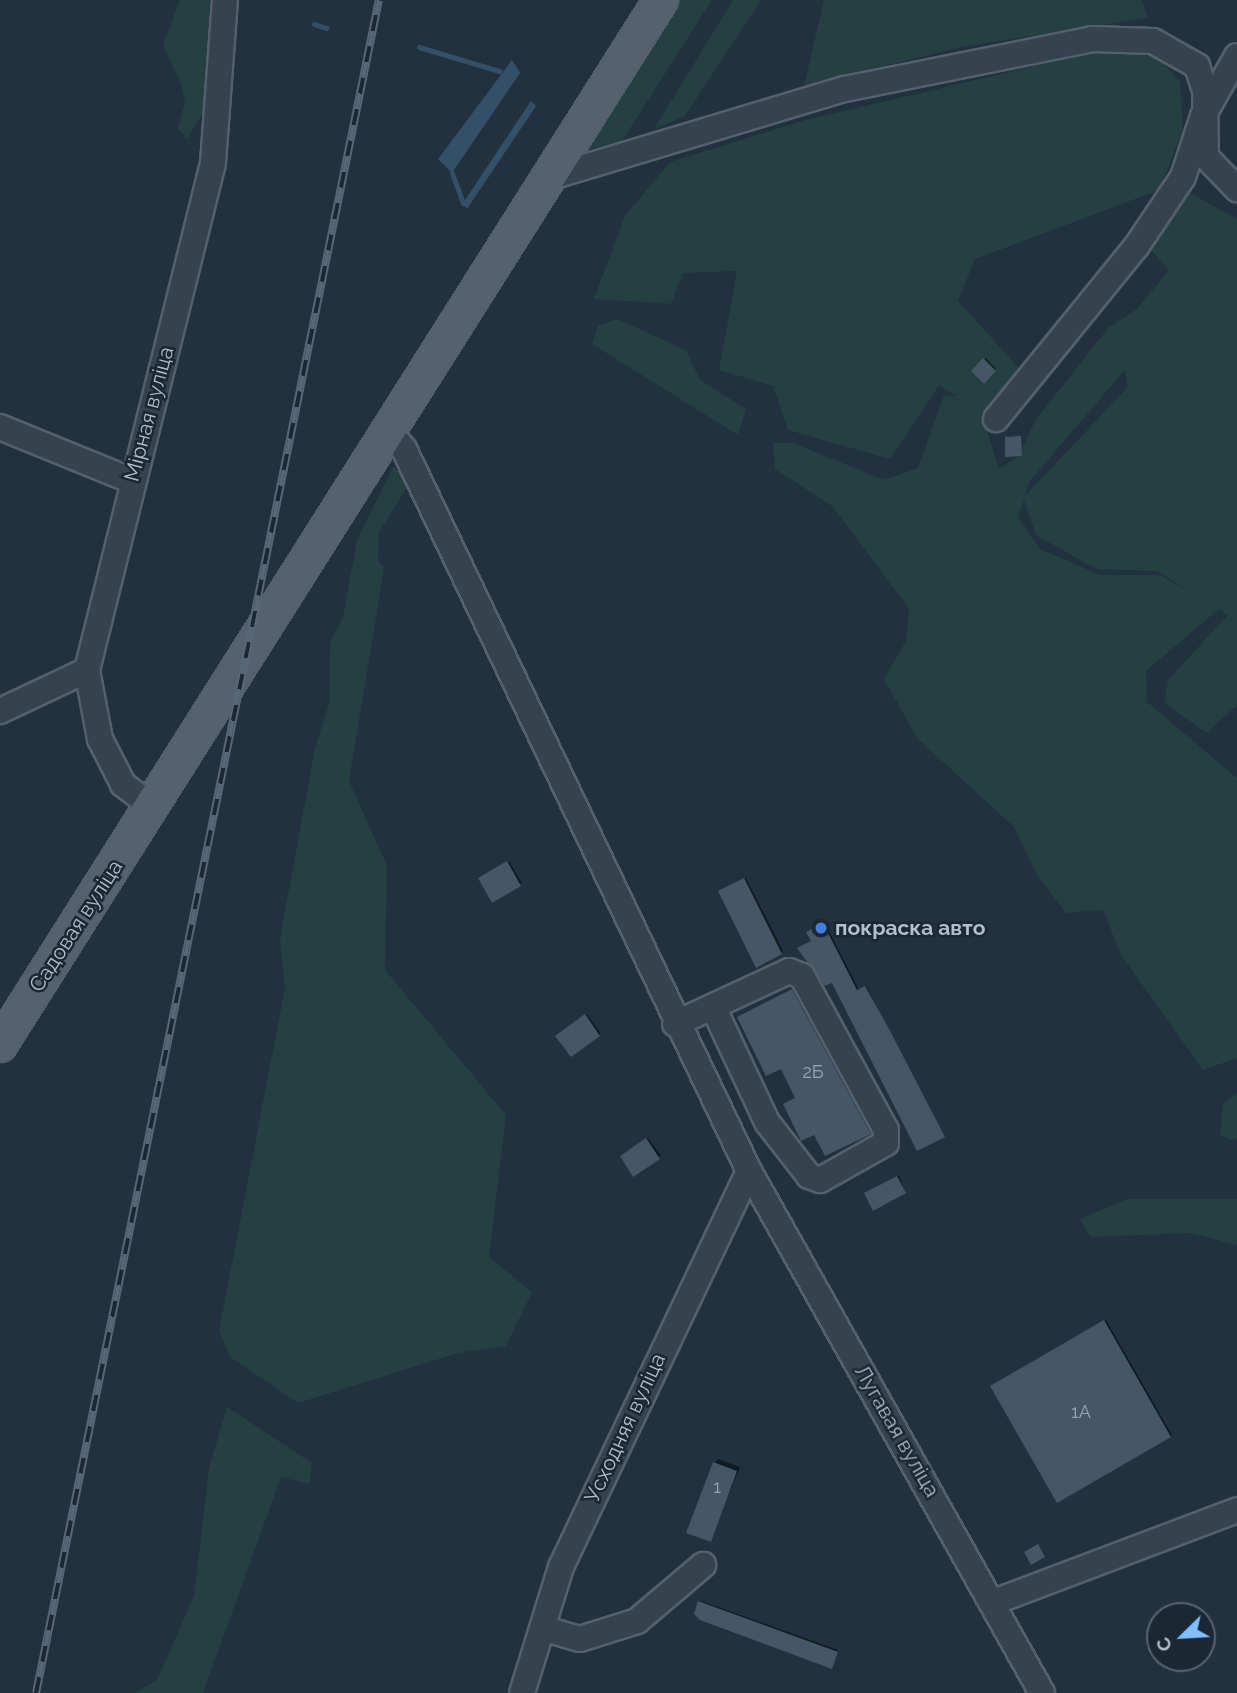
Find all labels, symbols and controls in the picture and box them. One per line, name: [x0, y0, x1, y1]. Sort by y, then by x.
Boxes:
street label: Мірная вуліца: [119, 344, 179, 484]
street label: Садовая вуліца: [24, 855, 128, 997]
place label: покраска авто: [835, 915, 985, 941]
marker: покраска авто: [813, 920, 829, 936]
house number: 2Б: [802, 1061, 824, 1083]
street label: Усходняя вуліца: [579, 1349, 671, 1507]
street label: Лугавая вуліца: [849, 1361, 945, 1501]
house number: 1А: [1071, 1401, 1091, 1423]
house number: 1: [713, 1476, 721, 1498]
north arrow: [1146, 1602, 1216, 1672]
text: С: [1151, 1634, 1176, 1655]

